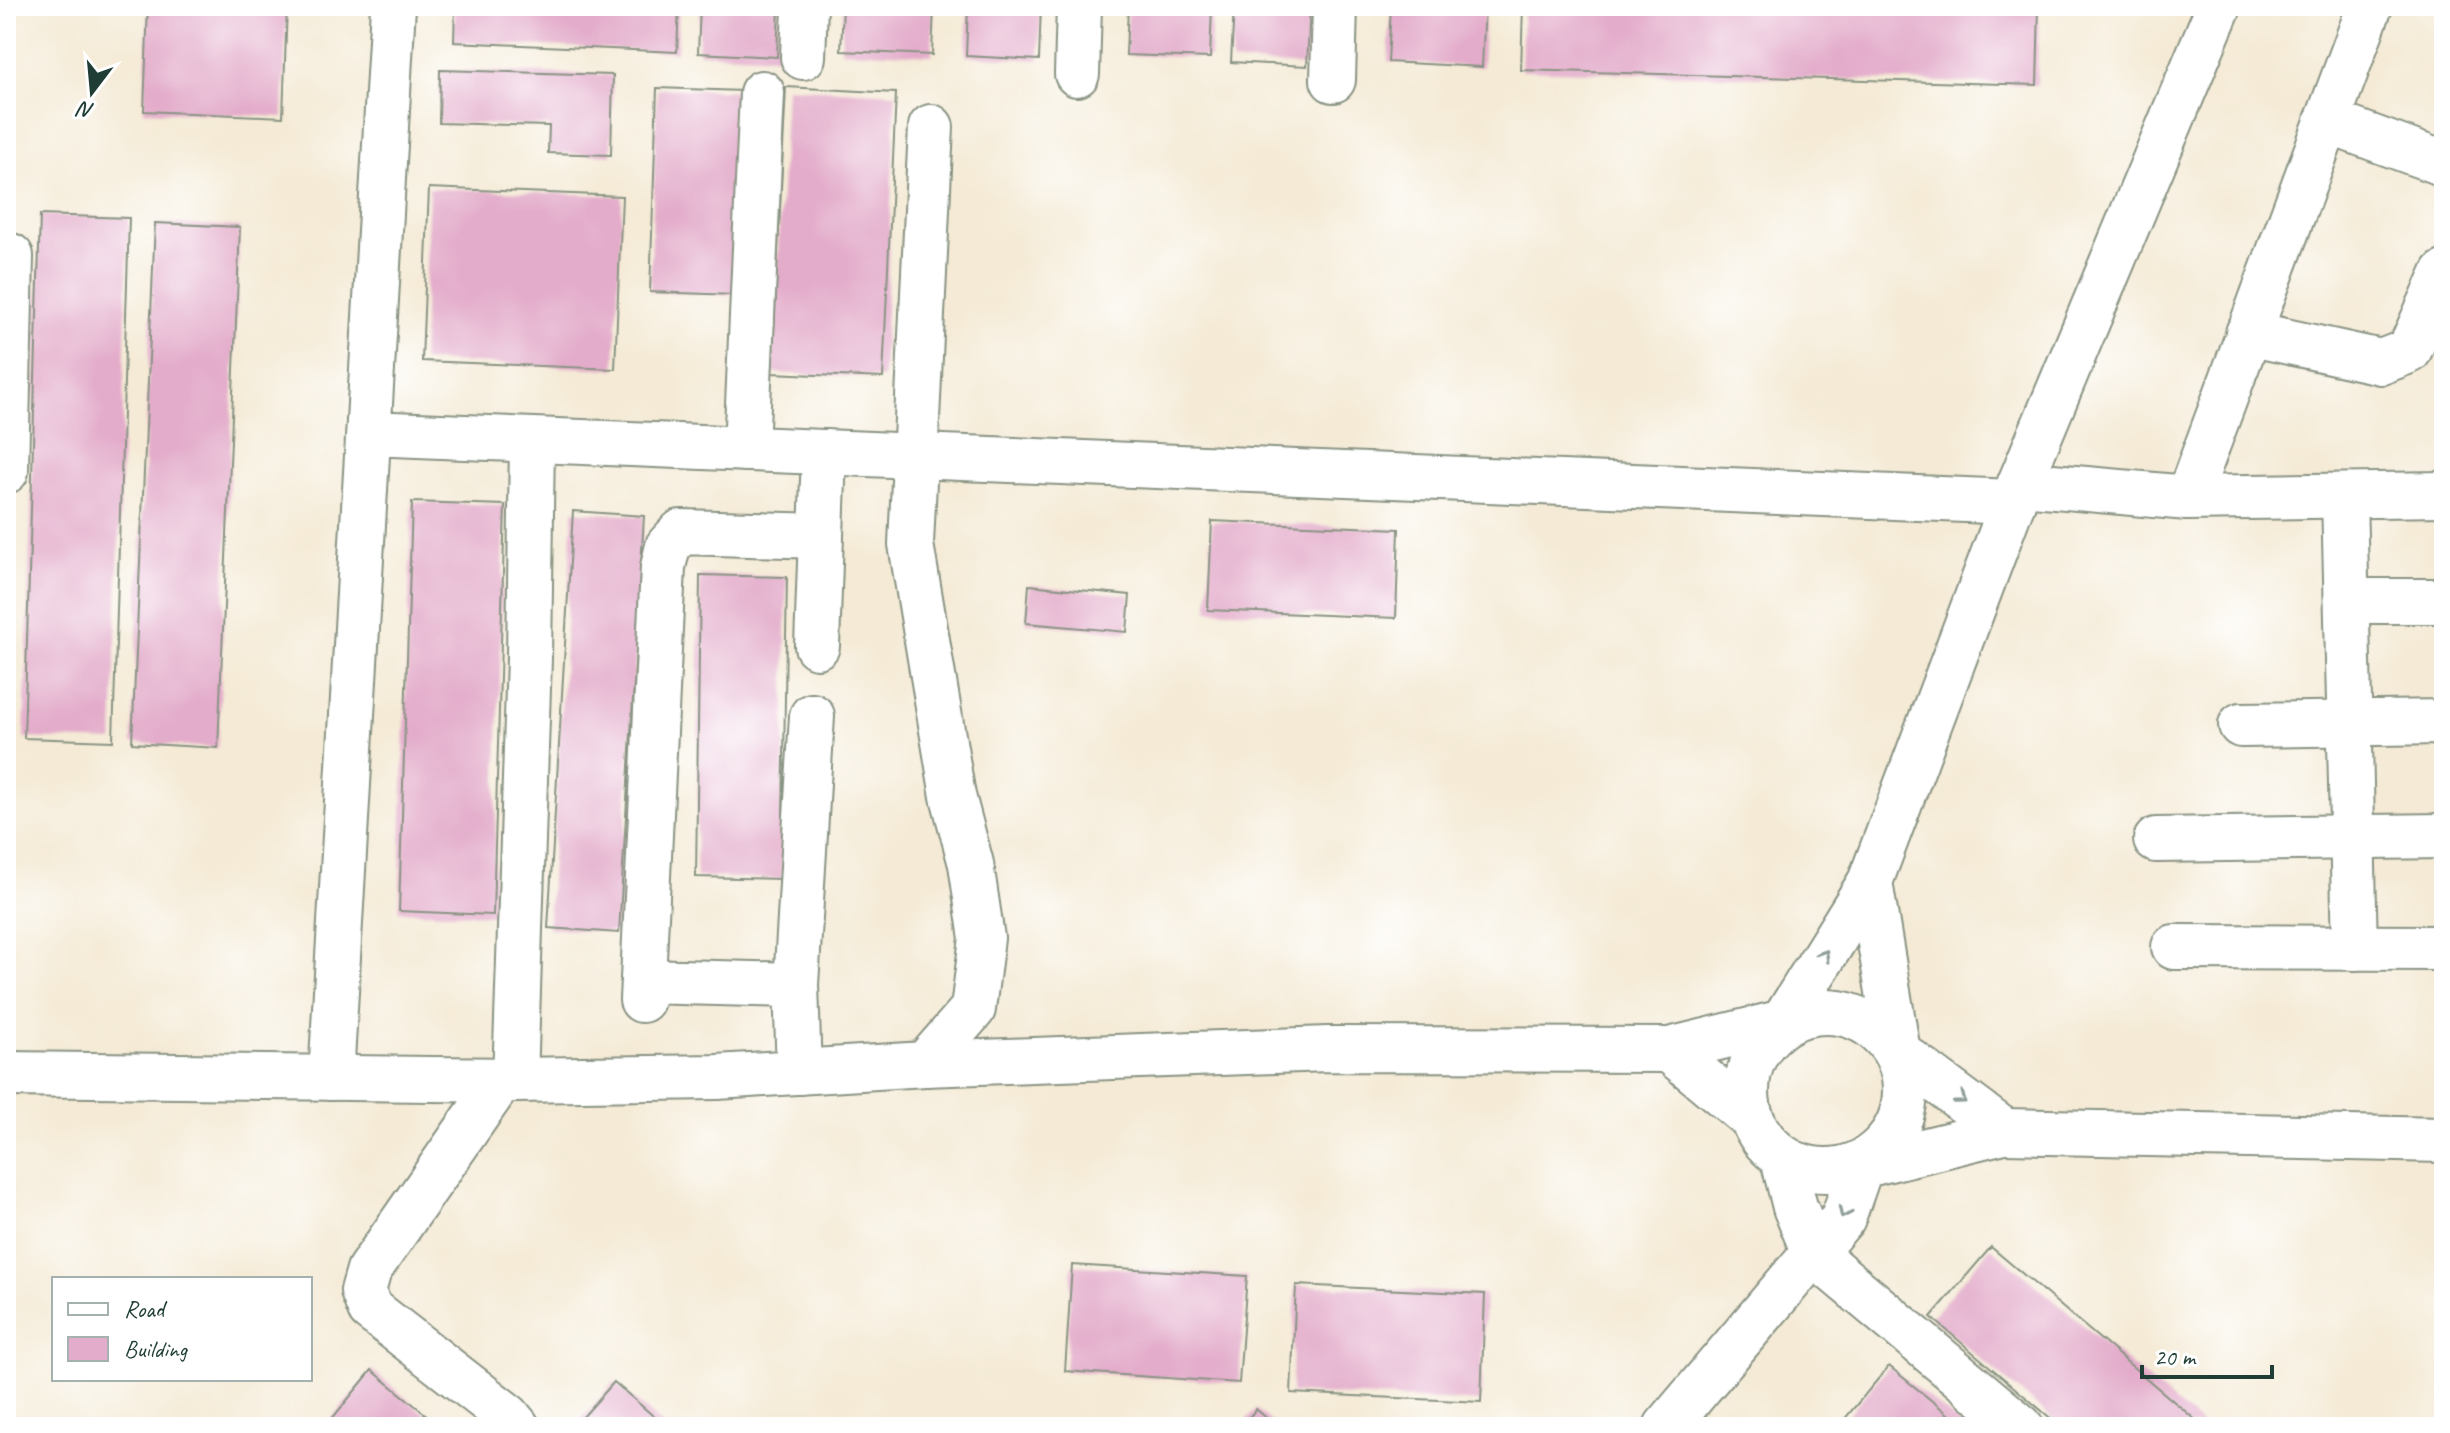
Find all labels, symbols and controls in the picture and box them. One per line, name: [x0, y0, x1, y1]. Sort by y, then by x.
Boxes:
north arrow: [52, 52, 132, 132]
text: N: [73, 94, 97, 126]
one-way arrow: [1814, 950, 1829, 964]
one-way arrow: [1952, 1089, 1966, 1103]
one-way arrow: [1837, 1205, 1853, 1220]
legend: [52, 1277, 312, 1381]
text: Road: [124, 1294, 168, 1324]
scale bar: [2142, 1329, 2272, 1379]
text: Building: [124, 1334, 189, 1364]
text: 20 m: [2154, 1342, 2197, 1372]

